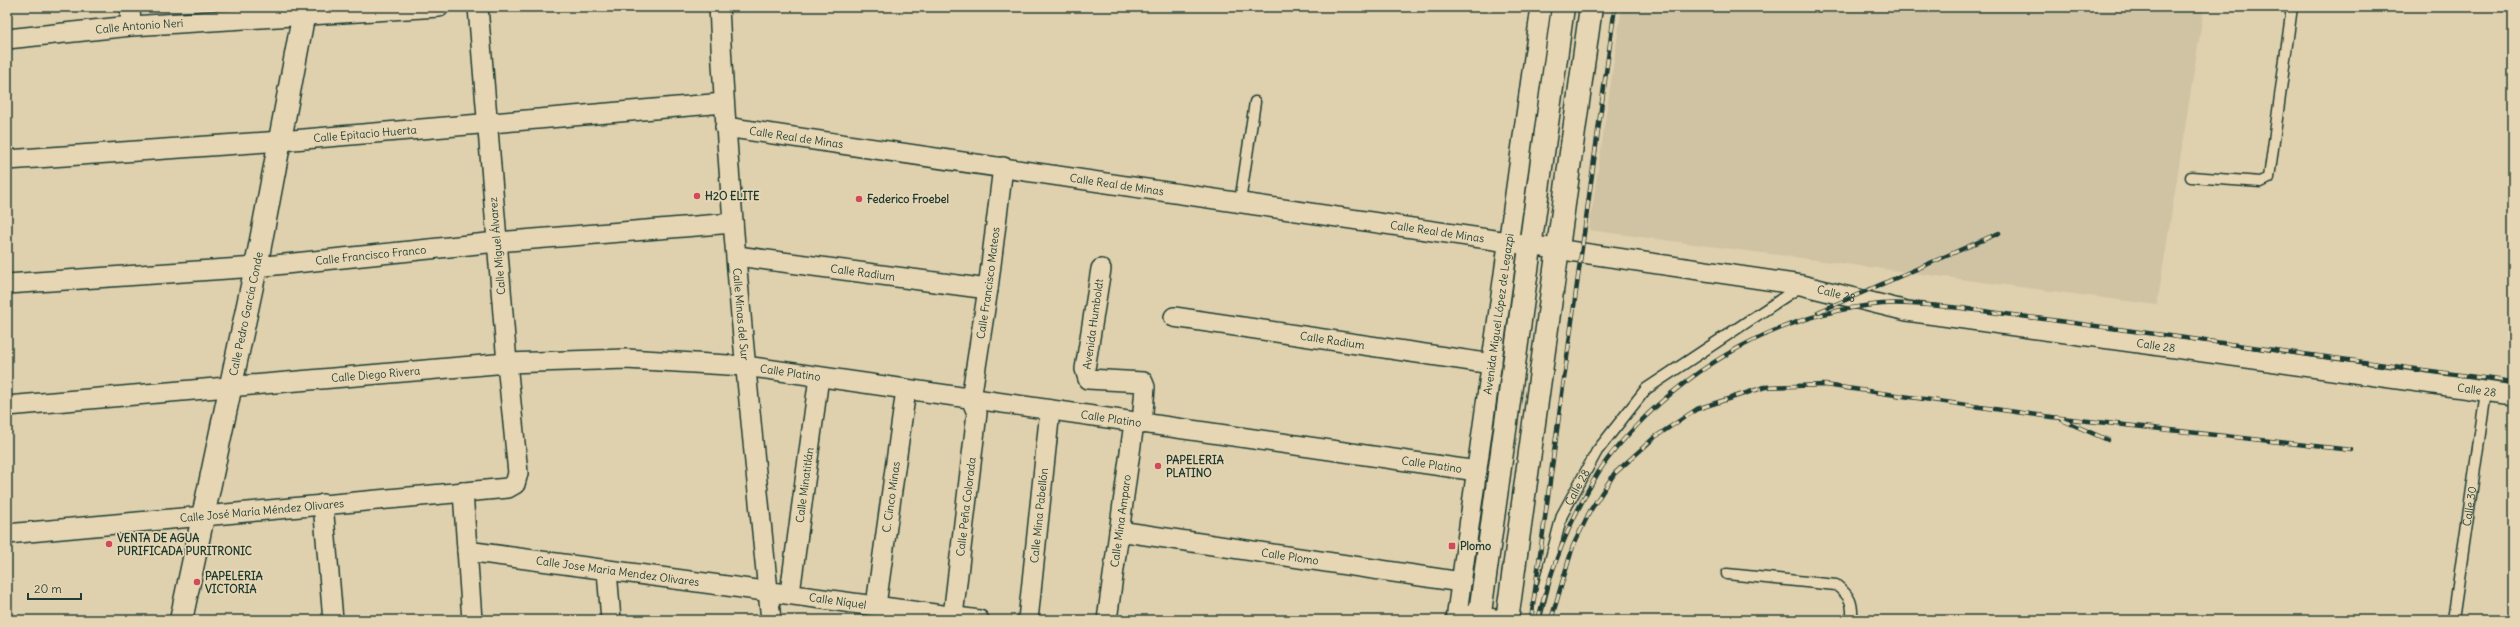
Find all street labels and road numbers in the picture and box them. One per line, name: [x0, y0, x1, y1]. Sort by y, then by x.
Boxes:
street label: Calle Antonio Neri: [95, 16, 184, 37]
street label: Calle Epitacio Huerta: [313, 122, 417, 145]
street label: Calle Real de Minas: [748, 124, 844, 151]
street label: Calle Real de Minas: [1069, 171, 1165, 198]
street label: Calle Miguel Álvarez: [485, 196, 508, 296]
street label: Calle Real de Minas: [1389, 218, 1485, 245]
street label: Calle Francisco Mateos: [973, 226, 1003, 340]
street label: Avenida Miguel López de Legazpi: [1480, 232, 1517, 395]
street label: Calle Francisco Franco: [315, 242, 427, 268]
street label: Calle Pedro García Conde: [226, 251, 266, 377]
street label: Calle Radium: [830, 261, 896, 284]
street label: Calle Minas del Sur: [730, 267, 752, 362]
street label: Avenida Humboldt: [1080, 278, 1106, 370]
street label: Calle 28: [1816, 282, 1857, 305]
street label: Calle Radium: [1299, 329, 1366, 352]
street label: Calle 28: [2136, 336, 2176, 355]
street label: Calle Platino: [759, 361, 822, 384]
street label: Calle Diego Rivera: [330, 363, 421, 385]
street label: Calle 28: [2456, 380, 2497, 400]
street label: Calle Platino: [1080, 407, 1142, 430]
street label: Calle Minatitlán: [793, 446, 816, 524]
street label: Calle Platino: [1401, 453, 1463, 476]
street label: Calle Peña Colorada: [953, 456, 979, 557]
street label: C. Cinco Minas: [879, 461, 903, 533]
street label: Calle Mina Pabellón: [1027, 467, 1051, 564]
street label: Calle 28: [1562, 467, 1593, 508]
street label: Calle Mina Amparo: [1107, 474, 1134, 568]
street label: Calle 30: [2460, 485, 2479, 527]
street label: Calle José María Méndez Olivares: [179, 496, 345, 525]
street label: Calle Plomo: [1260, 545, 1320, 568]
street label: Calle Jose Maria Mendez Olivares: [535, 553, 700, 589]
street label: Calle Níquel: [808, 590, 867, 612]

